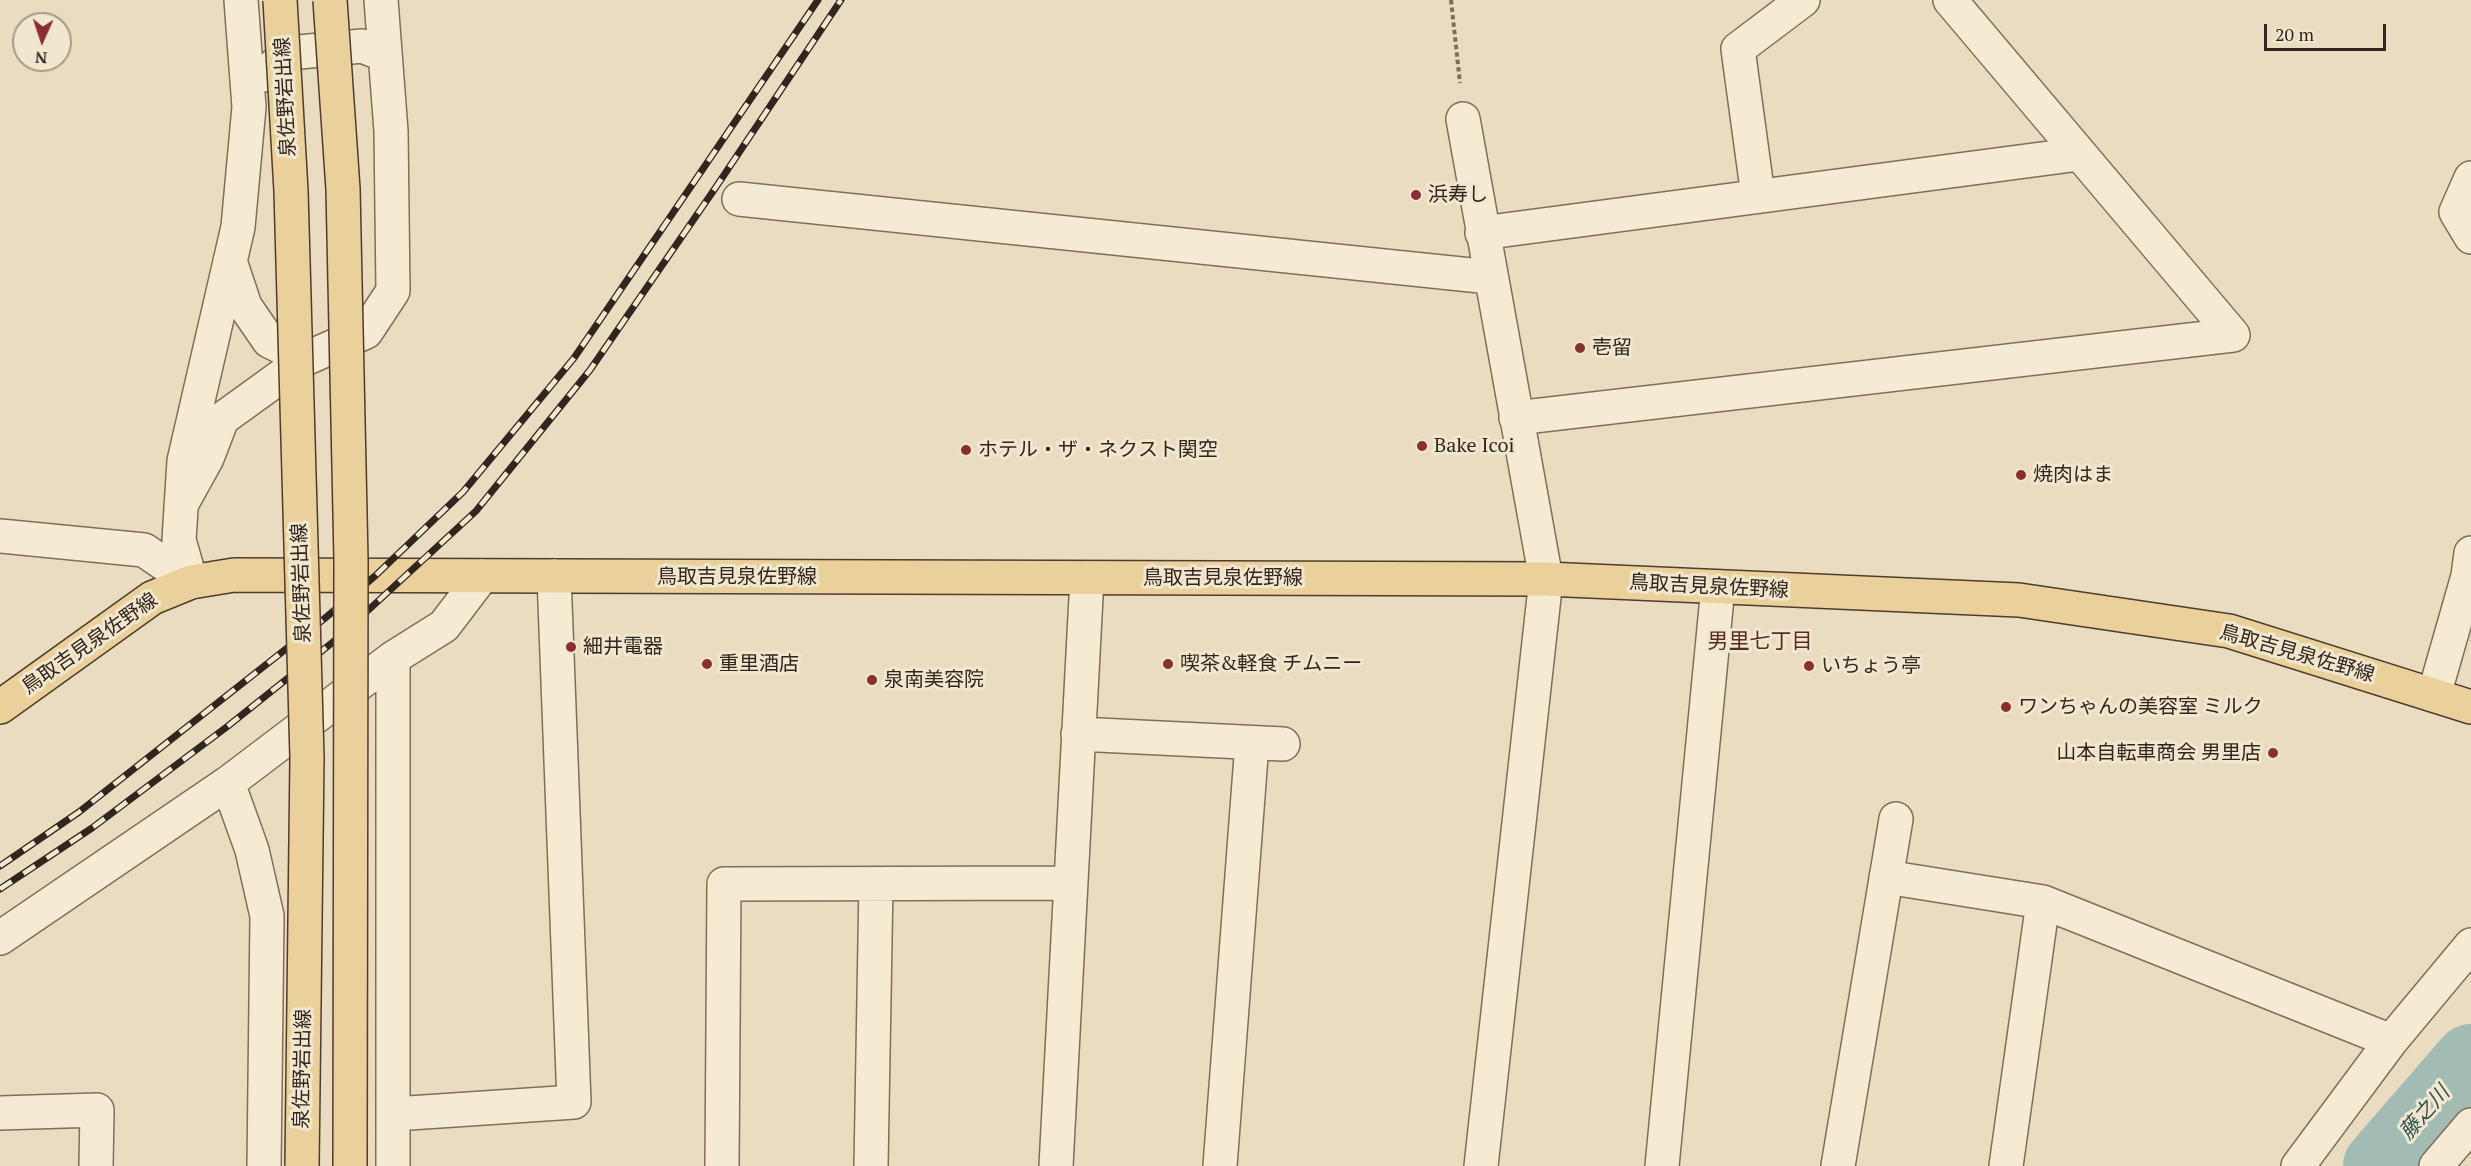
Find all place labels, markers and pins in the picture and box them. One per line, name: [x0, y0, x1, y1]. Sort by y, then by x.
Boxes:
place label: 浜寿し: [1428, 183, 1488, 207]
marker: 浜寿し: [1409, 188, 1423, 202]
place label: 壱留: [1592, 336, 1632, 360]
marker: 壱留: [1573, 341, 1587, 355]
place label: Bake Icoi: [1434, 434, 1514, 458]
place label: ホテル・ザ・ネクスト関空: [978, 438, 1218, 462]
marker: Bake Icoi: [1415, 439, 1429, 453]
marker: ホテル・ザ・ネクスト関空: [959, 443, 973, 457]
place label: 焼肉はま: [2033, 463, 2113, 487]
marker: 焼肉はま: [2014, 468, 2028, 482]
place label: 細井電器: [583, 635, 663, 659]
marker: 細井電器: [564, 640, 578, 654]
place label: 重里酒店: [719, 652, 799, 676]
place label: 喫茶&軽食 チムニー: [1180, 652, 1362, 676]
place label: いちょう亭: [1821, 654, 1921, 678]
marker: 重里酒店: [700, 657, 714, 671]
marker: 喫茶&軽食 チムニー: [1161, 657, 1175, 671]
marker: いちょう亭: [1802, 659, 1816, 673]
place label: 泉南美容院: [884, 668, 984, 692]
marker: 泉南美容院: [865, 673, 879, 687]
place label: ワンちゃんの美容室 ミルク: [2018, 695, 2263, 719]
marker: ワンちゃんの美容室 ミルク: [1999, 700, 2013, 714]
place label: 山本自転車商会 男里店: [2056, 741, 2261, 765]
marker: 山本自転車商会 男里店: [2266, 746, 2280, 760]

